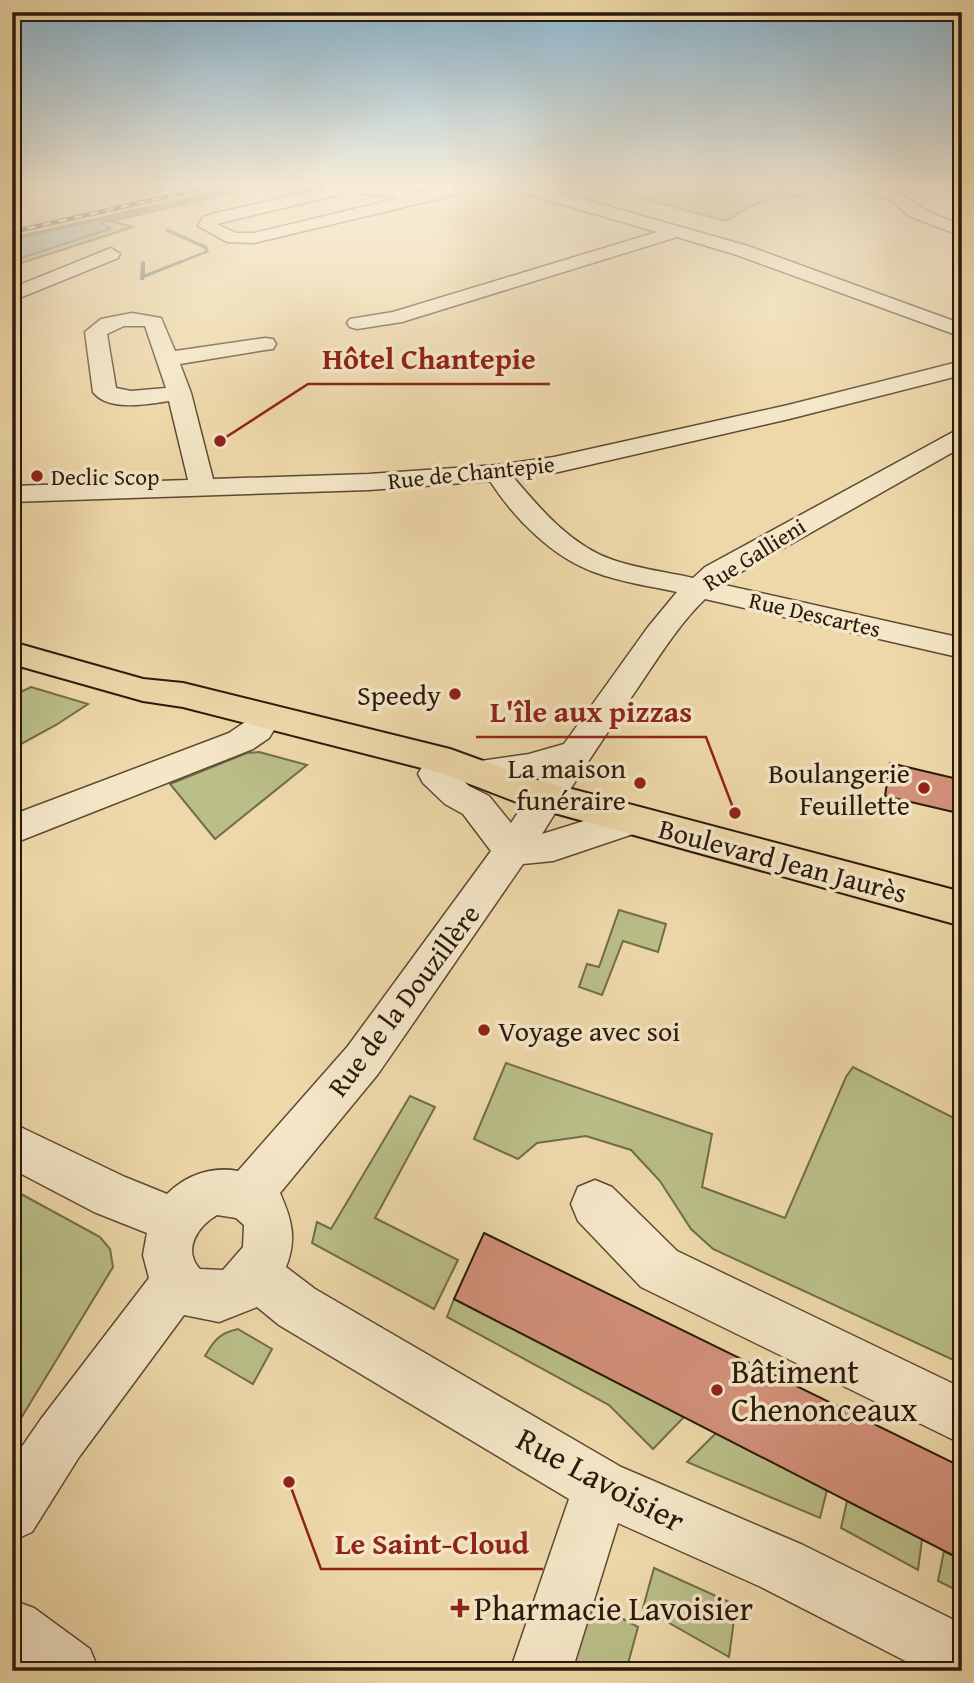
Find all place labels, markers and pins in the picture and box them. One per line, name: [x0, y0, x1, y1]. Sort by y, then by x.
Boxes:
callout: Hôtel Chantepie: [308, 333, 550, 384]
place label: Declic Scop: [51, 460, 159, 493]
marker: Declic Scop: [29, 468, 45, 484]
place label: Speedy: [357, 674, 441, 715]
marker: Speedy: [447, 686, 463, 702]
callout: L'île aux pizzas: [476, 686, 706, 737]
place label: La maison funéraire: [508, 747, 626, 820]
place label: Boulangerie Feuillette: [768, 752, 910, 825]
marker: La maison funéraire: [632, 775, 648, 791]
marker: Boulangerie Feuillette: [916, 780, 932, 796]
place label: Voyage avec soi: [498, 1010, 680, 1051]
marker: Voyage avec soi: [476, 1022, 492, 1038]
place label: Bâtiment Chenonceaux: [731, 1347, 917, 1433]
marker: Bâtiment Chenonceaux: [709, 1382, 725, 1398]
callout: Le Saint-Cloud: [321, 1518, 543, 1569]
place label: Pharmacie Lavoisier: [474, 1584, 754, 1632]
marker: Pharmacie Lavoisier: [452, 1600, 468, 1616]

